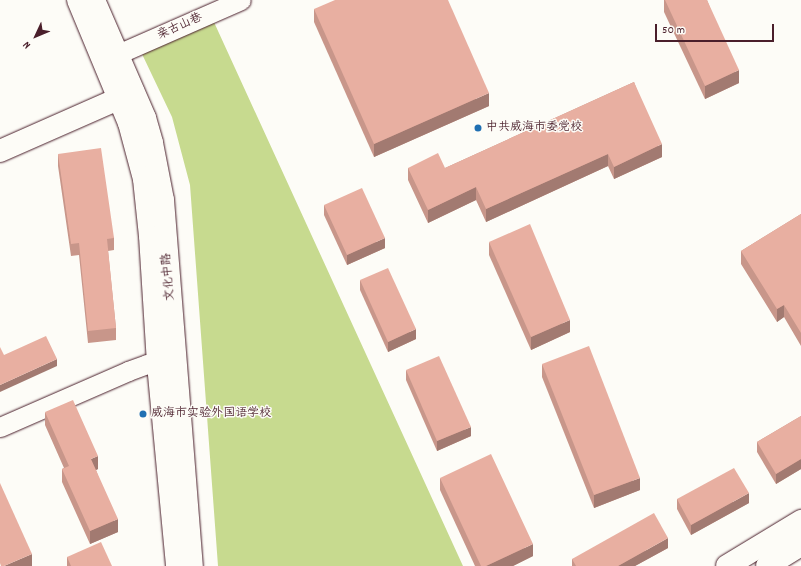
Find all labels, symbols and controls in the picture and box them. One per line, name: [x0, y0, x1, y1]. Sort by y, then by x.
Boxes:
street label: 亲古山巷: [155, 11, 205, 43]
north arrow: [16, 16, 56, 56]
scale bar: [657, 16, 776, 42]
text: 50 m: [662, 22, 685, 39]
text: N: [20, 37, 35, 52]
place label: 中共威海市委党校: [486, 121, 582, 135]
marker: 中共威海市委党校: [473, 123, 483, 133]
street label: 文化中路: [160, 252, 178, 302]
place label: 威海市实验外国语学校: [151, 407, 271, 421]
marker: 威海市实验外国语学校: [138, 409, 148, 419]

